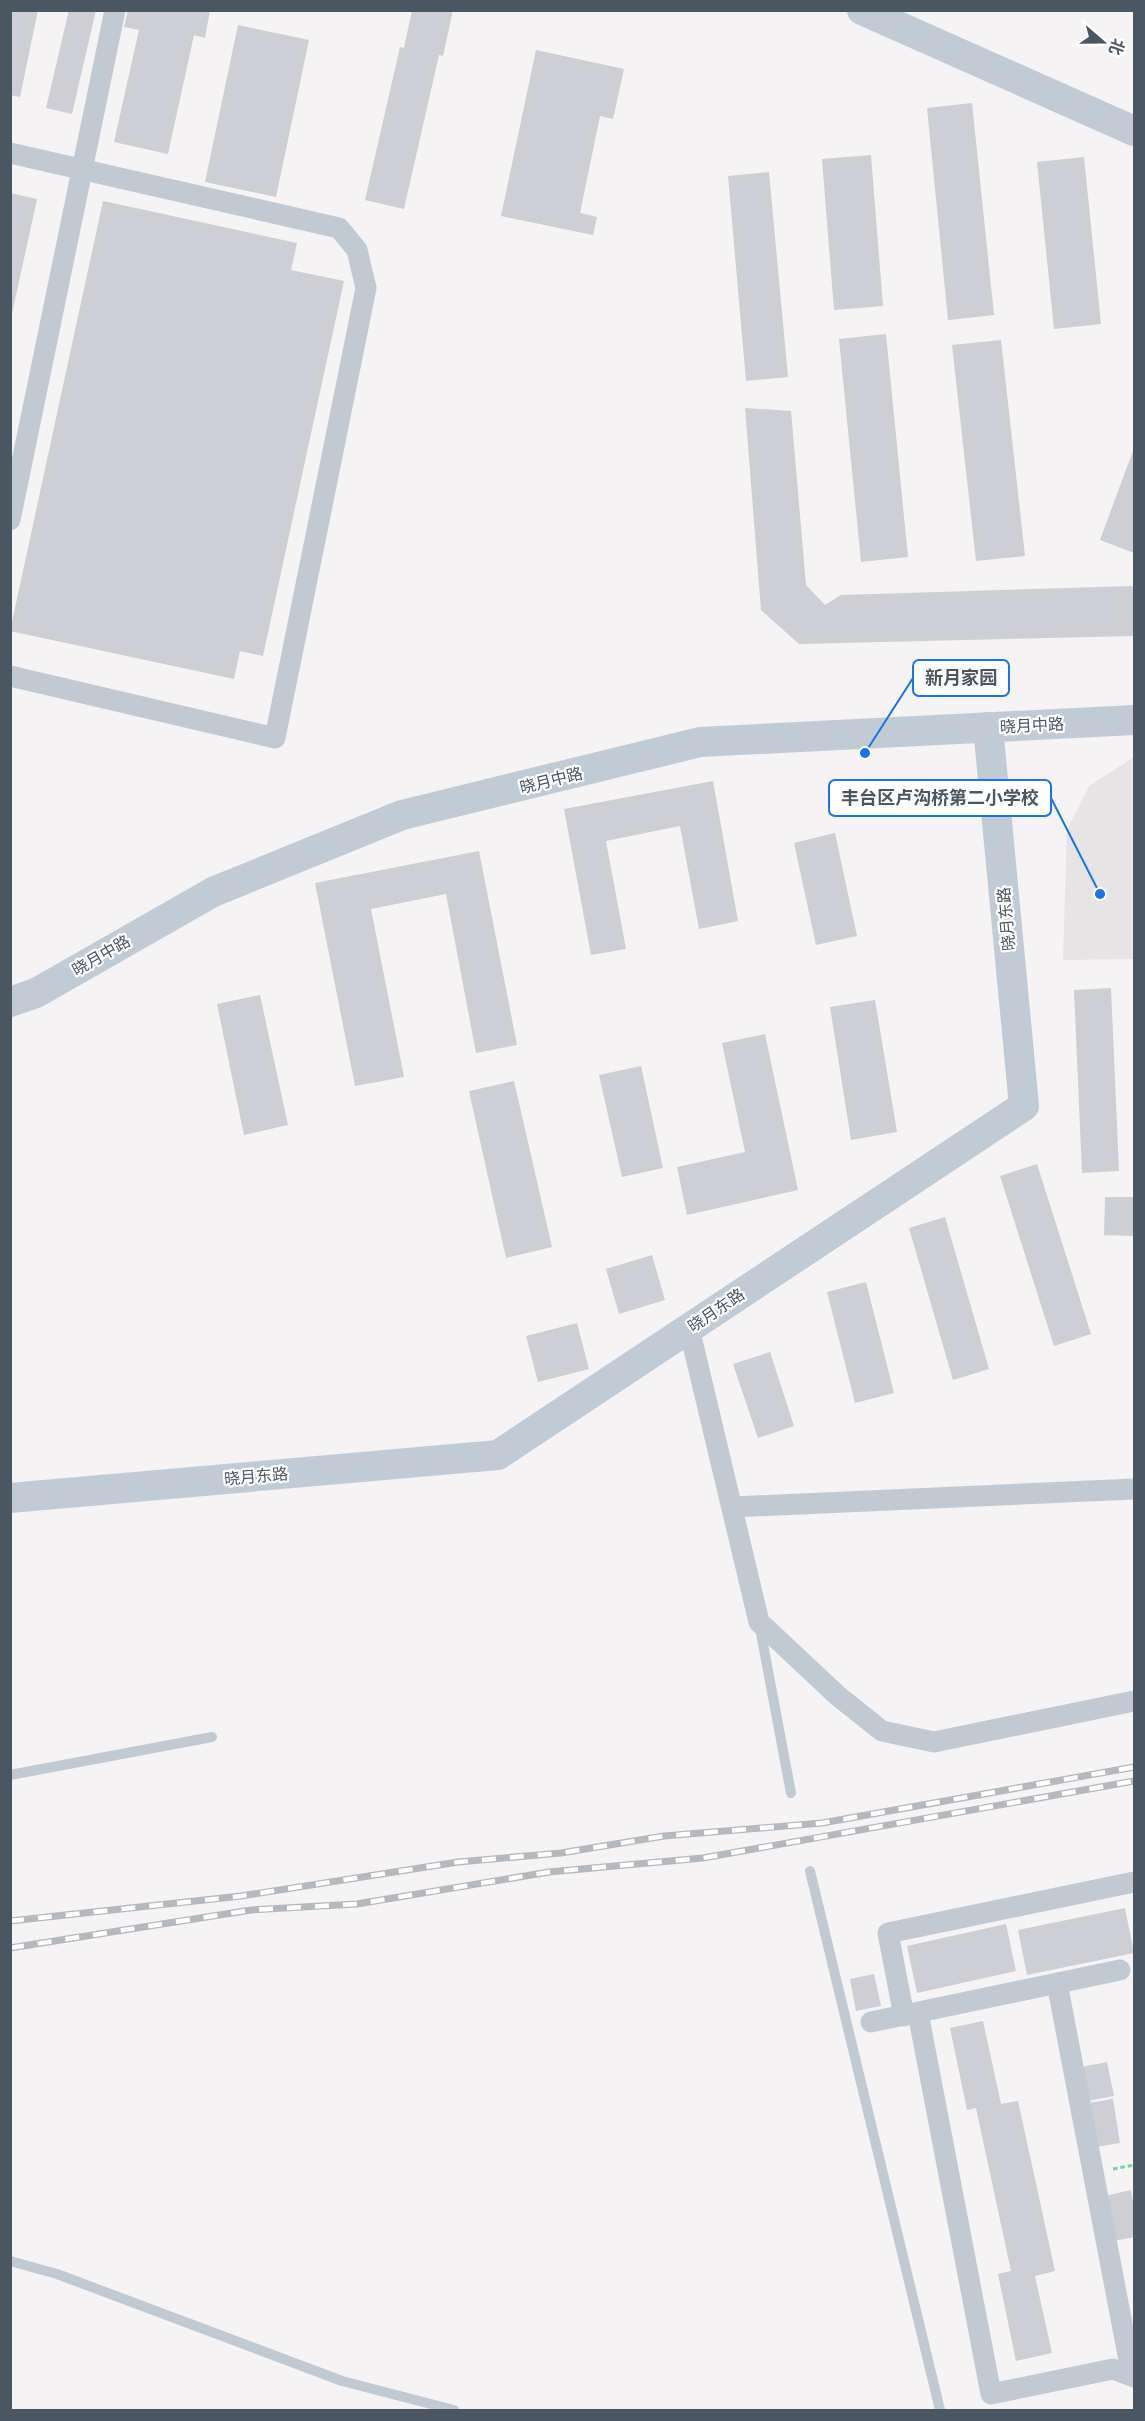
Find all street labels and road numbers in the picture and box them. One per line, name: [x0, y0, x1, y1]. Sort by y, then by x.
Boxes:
street label: 晓月中路: [999, 712, 1065, 738]
street label: 晓月中路: [517, 762, 585, 798]
street label: 晓月东路: [992, 886, 1020, 952]
street label: 晓月中路: [68, 929, 134, 981]
street label: 晓月东路: [683, 1283, 749, 1337]
street label: 晓月东路: [223, 1462, 289, 1490]

